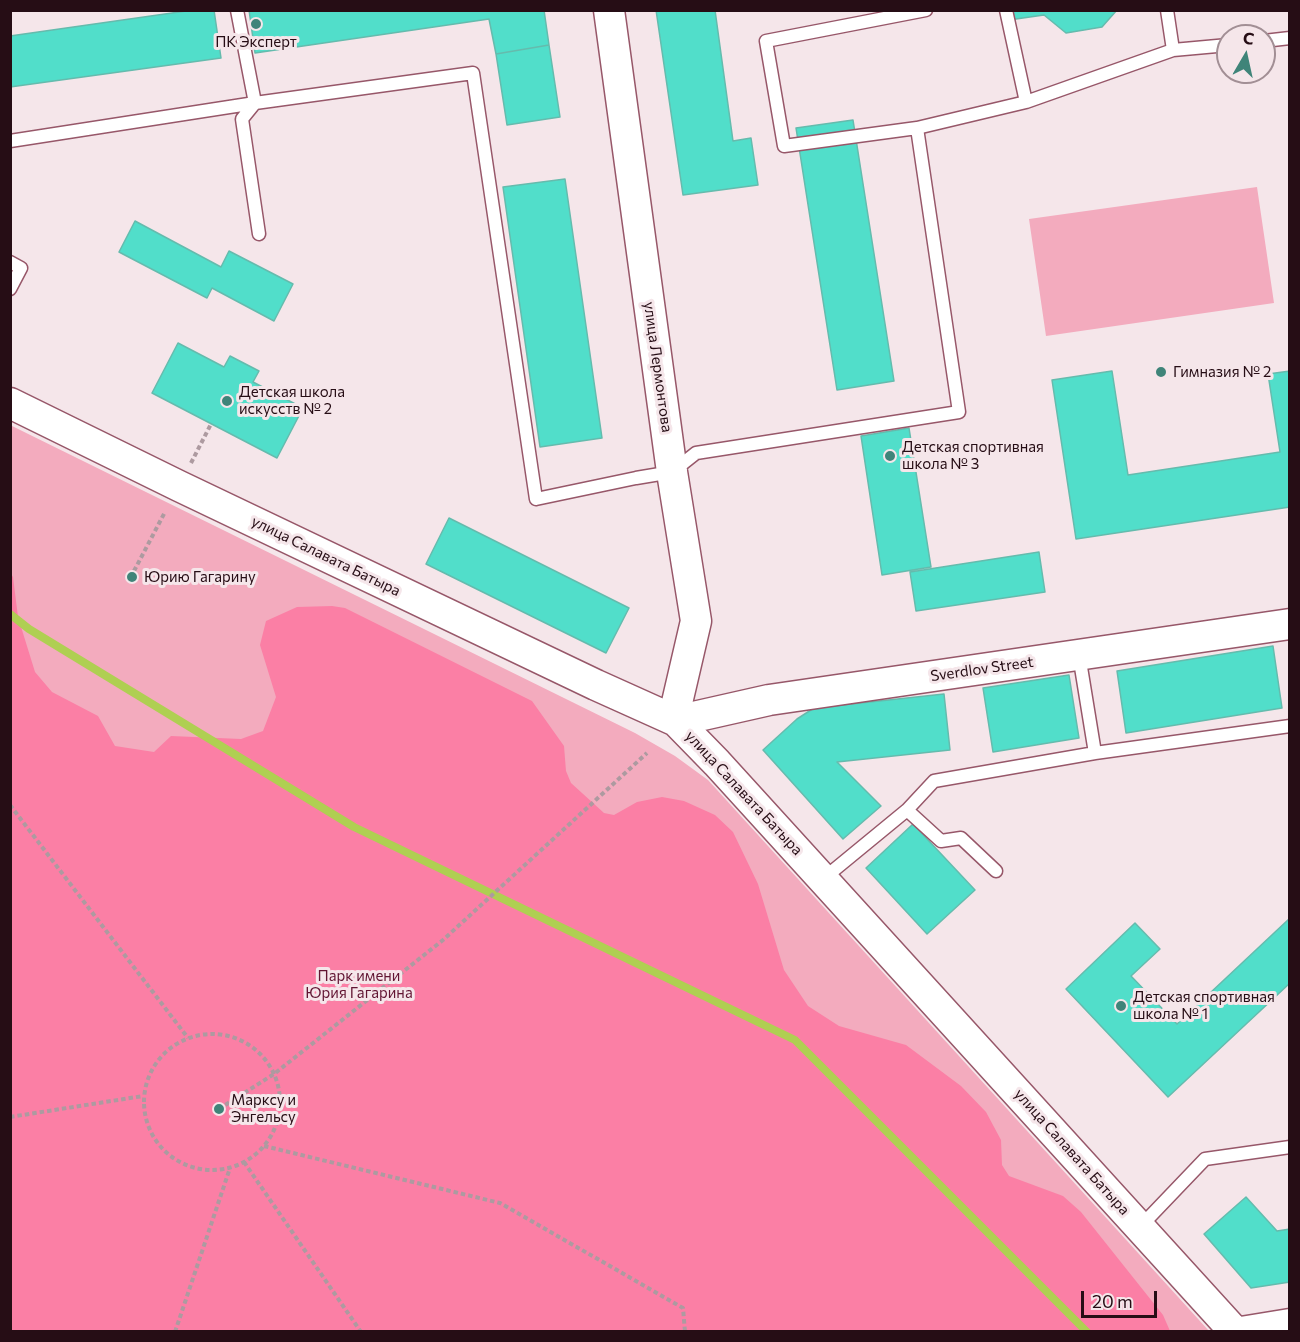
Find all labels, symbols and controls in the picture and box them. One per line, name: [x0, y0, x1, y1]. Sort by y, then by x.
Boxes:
marker: ПК Эксперт: [249, 17, 263, 31]
north arrow: [1216, 24, 1276, 84]
text: С: [1242, 27, 1255, 48]
place label: ПК Эксперт: [215, 33, 297, 51]
street label: улица Лермонтова: [640, 301, 676, 433]
place label: Гимназия № 2: [1173, 363, 1271, 381]
marker: Гимназия № 2: [1154, 365, 1168, 379]
place label: Детская школа искусств № 2: [239, 383, 345, 418]
marker: Детская школа искусств № 2: [220, 394, 234, 408]
place label: Детская спортивная школа № 3: [902, 438, 1044, 473]
marker: Детская спортивная школа № 3: [883, 449, 897, 463]
street label: улица Салавата Батыра: [249, 512, 403, 600]
place label: Юрию Гагарину: [144, 568, 256, 586]
marker: Юрию Гагарину: [125, 570, 139, 584]
street label: Sverdlov Street: [929, 653, 1035, 685]
street label: улица Салавата Батыра: [682, 727, 806, 859]
park label: Парк имени Юрия Гагарина: [305, 967, 413, 1002]
place label: Детская спортивная школа № 1: [1133, 988, 1275, 1023]
marker: Детская спортивная школа № 1: [1114, 999, 1128, 1013]
street label: улица Салавата Батыра: [1011, 1085, 1133, 1219]
place label: Марксу и Энгельсу: [231, 1091, 296, 1126]
marker: Марксу и Энгельсу: [212, 1102, 226, 1116]
scale bar: [1084, 1279, 1160, 1317]
text: 20 m: [1092, 1290, 1133, 1312]

